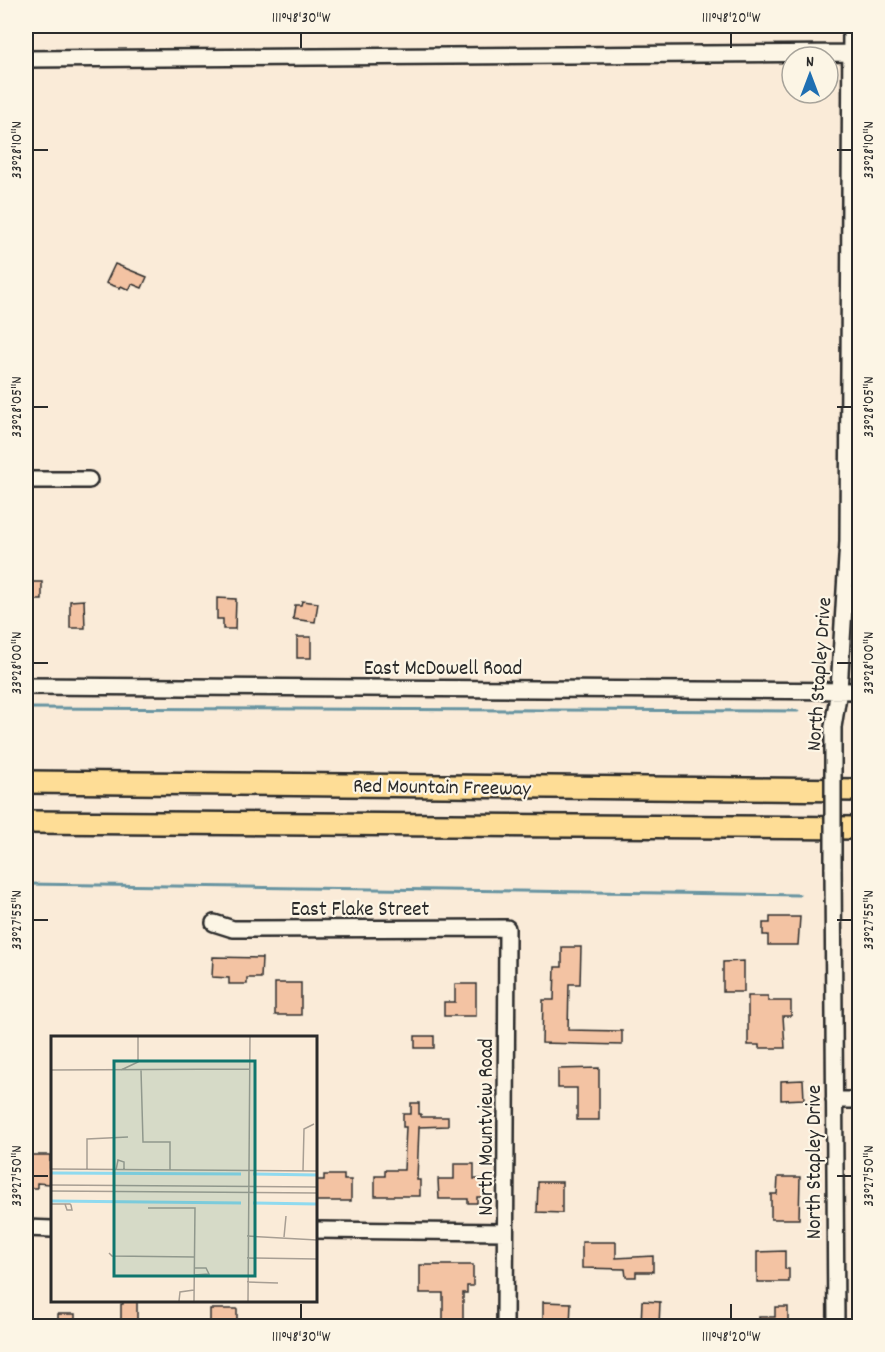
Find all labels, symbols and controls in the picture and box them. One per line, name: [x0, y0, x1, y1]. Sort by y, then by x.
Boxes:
text: 111°48'30"W: [272, 8, 331, 30]
text: 111°48'20"W: [702, 8, 761, 30]
north arrow: [780, 45, 840, 105]
text: N: [806, 51, 814, 74]
text: 33°28'10"N: [7, 121, 29, 179]
text: 33°28'10"N: [859, 121, 881, 179]
text: 33°28'05"N: [7, 376, 29, 438]
text: 33°28'05"N: [859, 376, 881, 438]
street label: North Stapley Drive: [801, 596, 841, 752]
text: 33°28'00"N: [7, 632, 29, 694]
text: 33°28'00"N: [859, 632, 881, 694]
street label: East McDowell Road: [364, 655, 522, 685]
street label: Red Mountain Freeway: [353, 772, 532, 806]
text: 33°27'55"N: [7, 890, 29, 950]
text: 33°27'55"N: [859, 890, 881, 950]
street label: East Flake Street: [291, 896, 430, 926]
inset map: [51, 1036, 316, 1301]
street label: North Mountview Road: [473, 1038, 503, 1216]
street label: North Stapley Drive: [801, 1085, 831, 1239]
text: 33°27'50"N: [7, 1145, 29, 1207]
text: 33°27'50"N: [859, 1145, 881, 1207]
text: 111°48'30"W: [272, 1327, 331, 1349]
text: 111°48'20"W: [702, 1327, 761, 1349]

